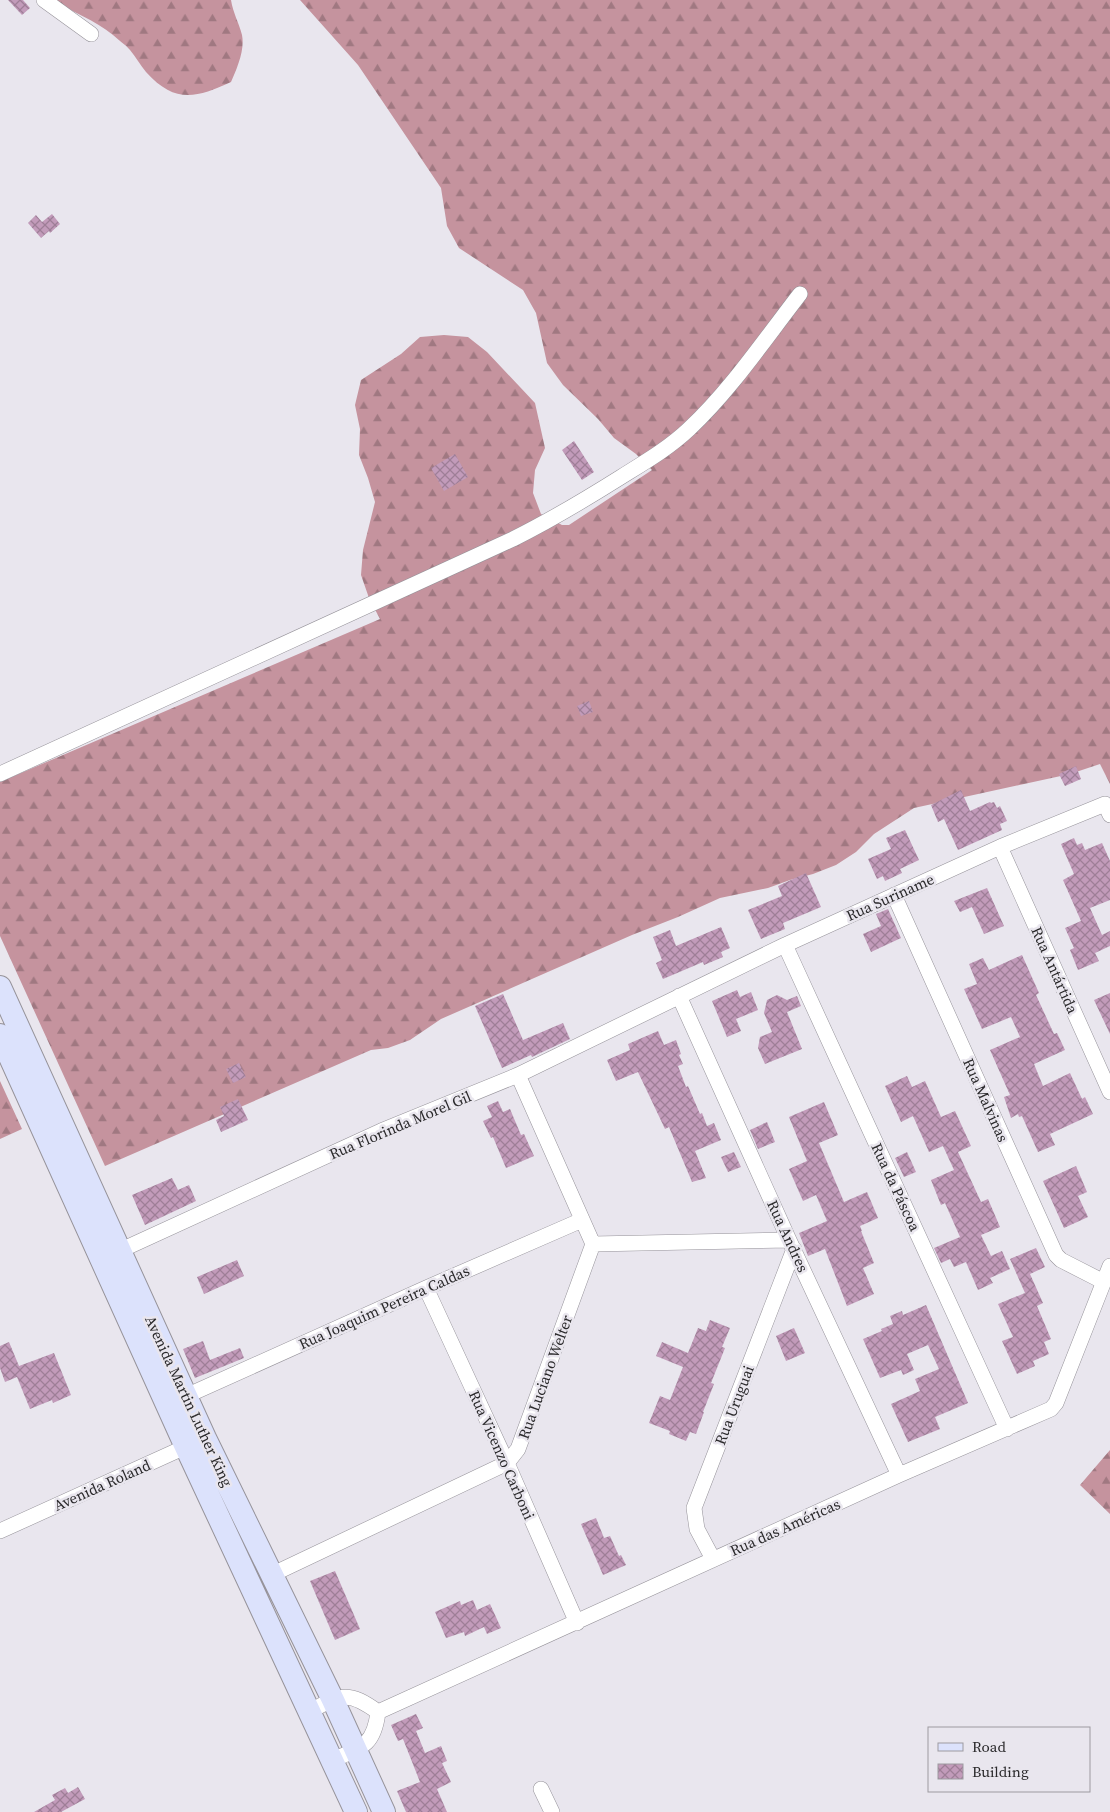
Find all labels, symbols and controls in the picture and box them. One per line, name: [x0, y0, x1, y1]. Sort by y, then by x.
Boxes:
street label: Rua Suriname: [843, 868, 938, 926]
street label: Rua Antártida: [1027, 923, 1084, 1017]
street label: Rua Malvinas: [958, 1055, 1014, 1145]
street label: Rua Florinda Morel Gil: [326, 1085, 475, 1164]
street label: Rua da Páscoa: [866, 1139, 926, 1235]
street label: Rua Andres: [762, 1196, 814, 1276]
street label: Rua Joaquim Pereira Caldas: [295, 1260, 473, 1354]
street label: Rua Luciano Welter: [513, 1311, 577, 1442]
street label: Avenida Martin Luther King: [140, 1312, 238, 1490]
street label: Rua Uruguai: [709, 1362, 759, 1448]
street label: Rua Vicenzo Carboni: [464, 1387, 540, 1523]
street label: Avenida Roland: [50, 1454, 154, 1516]
street label: Rua das Américas: [726, 1493, 844, 1561]
legend: [928, 1727, 1090, 1792]
text: Road: [972, 1736, 1006, 1757]
text: Building: [972, 1761, 1029, 1782]

